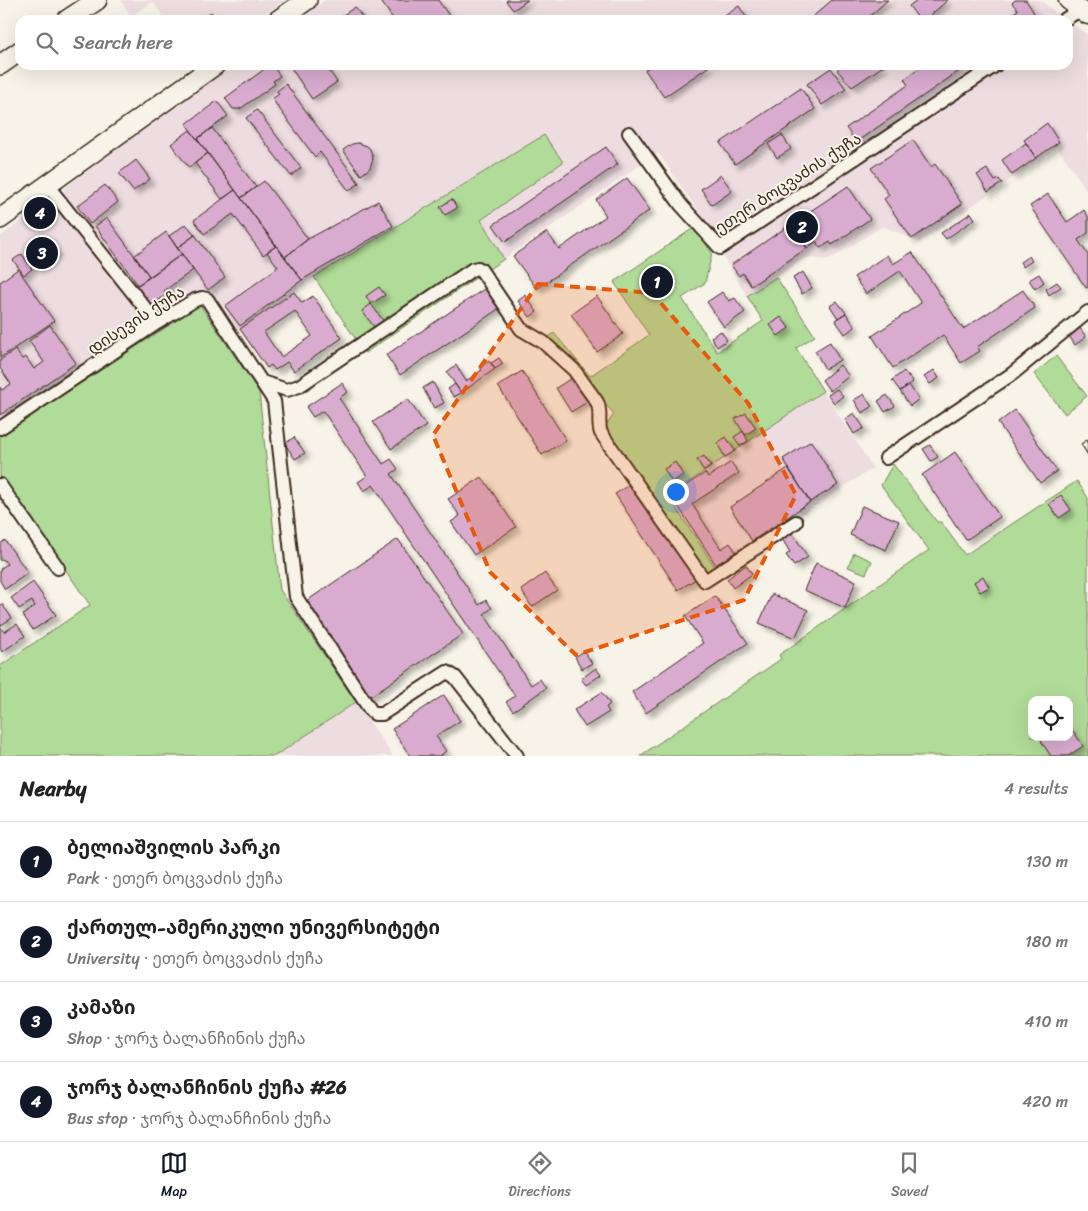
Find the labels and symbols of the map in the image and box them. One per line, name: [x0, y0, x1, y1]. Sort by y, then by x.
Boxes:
street label: ეთერ ბოცვაძის ქუჩა: [709, 124, 867, 242]
pin: 4: [24, 194, 56, 232]
pin: 2: [786, 208, 818, 246]
pin: 3: [26, 234, 58, 272]
pin: 1: [641, 263, 673, 301]
street label: დისევის ქუჩა: [81, 277, 191, 363]
your location: [663, 479, 689, 505]

